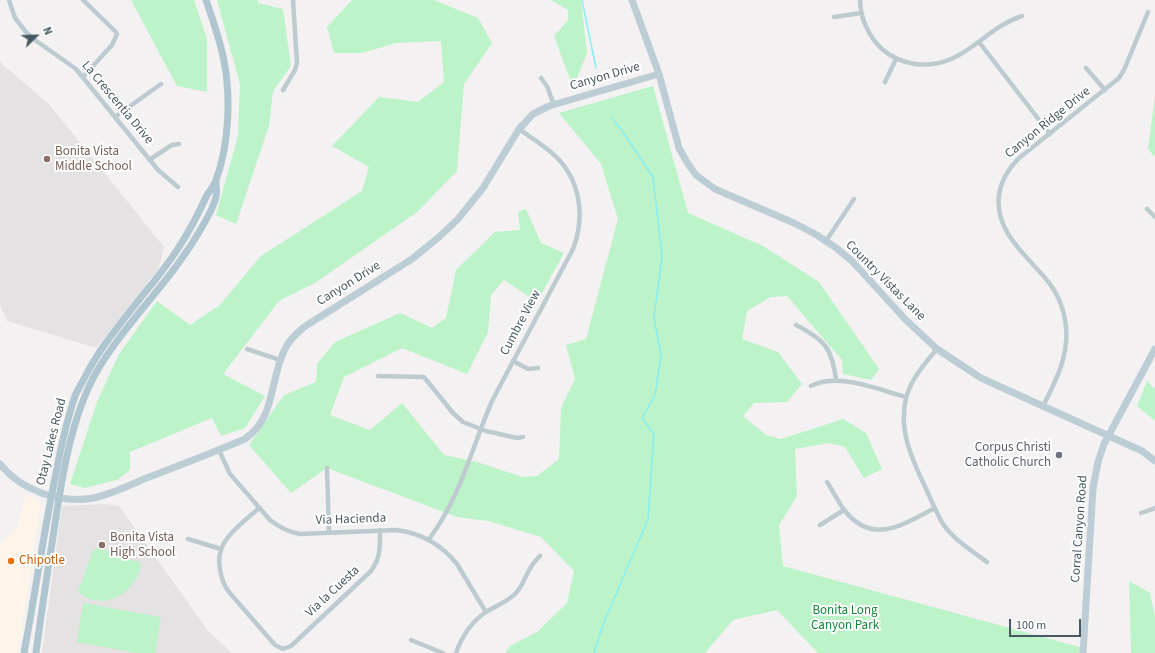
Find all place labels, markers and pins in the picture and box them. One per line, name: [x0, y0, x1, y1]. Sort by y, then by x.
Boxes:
place label: Bonita Vista Middle School: [55, 144, 132, 175]
marker: Bonita Vista Middle School: [42, 154, 52, 164]
place label: Corpus Christi Catholic Church: [965, 440, 1051, 471]
marker: Corpus Christi Catholic Church: [1054, 450, 1064, 460]
place label: Bonita Vista High School: [110, 530, 175, 561]
marker: Bonita Vista High School: [97, 540, 107, 550]
place label: Chipotle: [19, 553, 65, 569]
marker: Chipotle: [6, 556, 16, 566]

